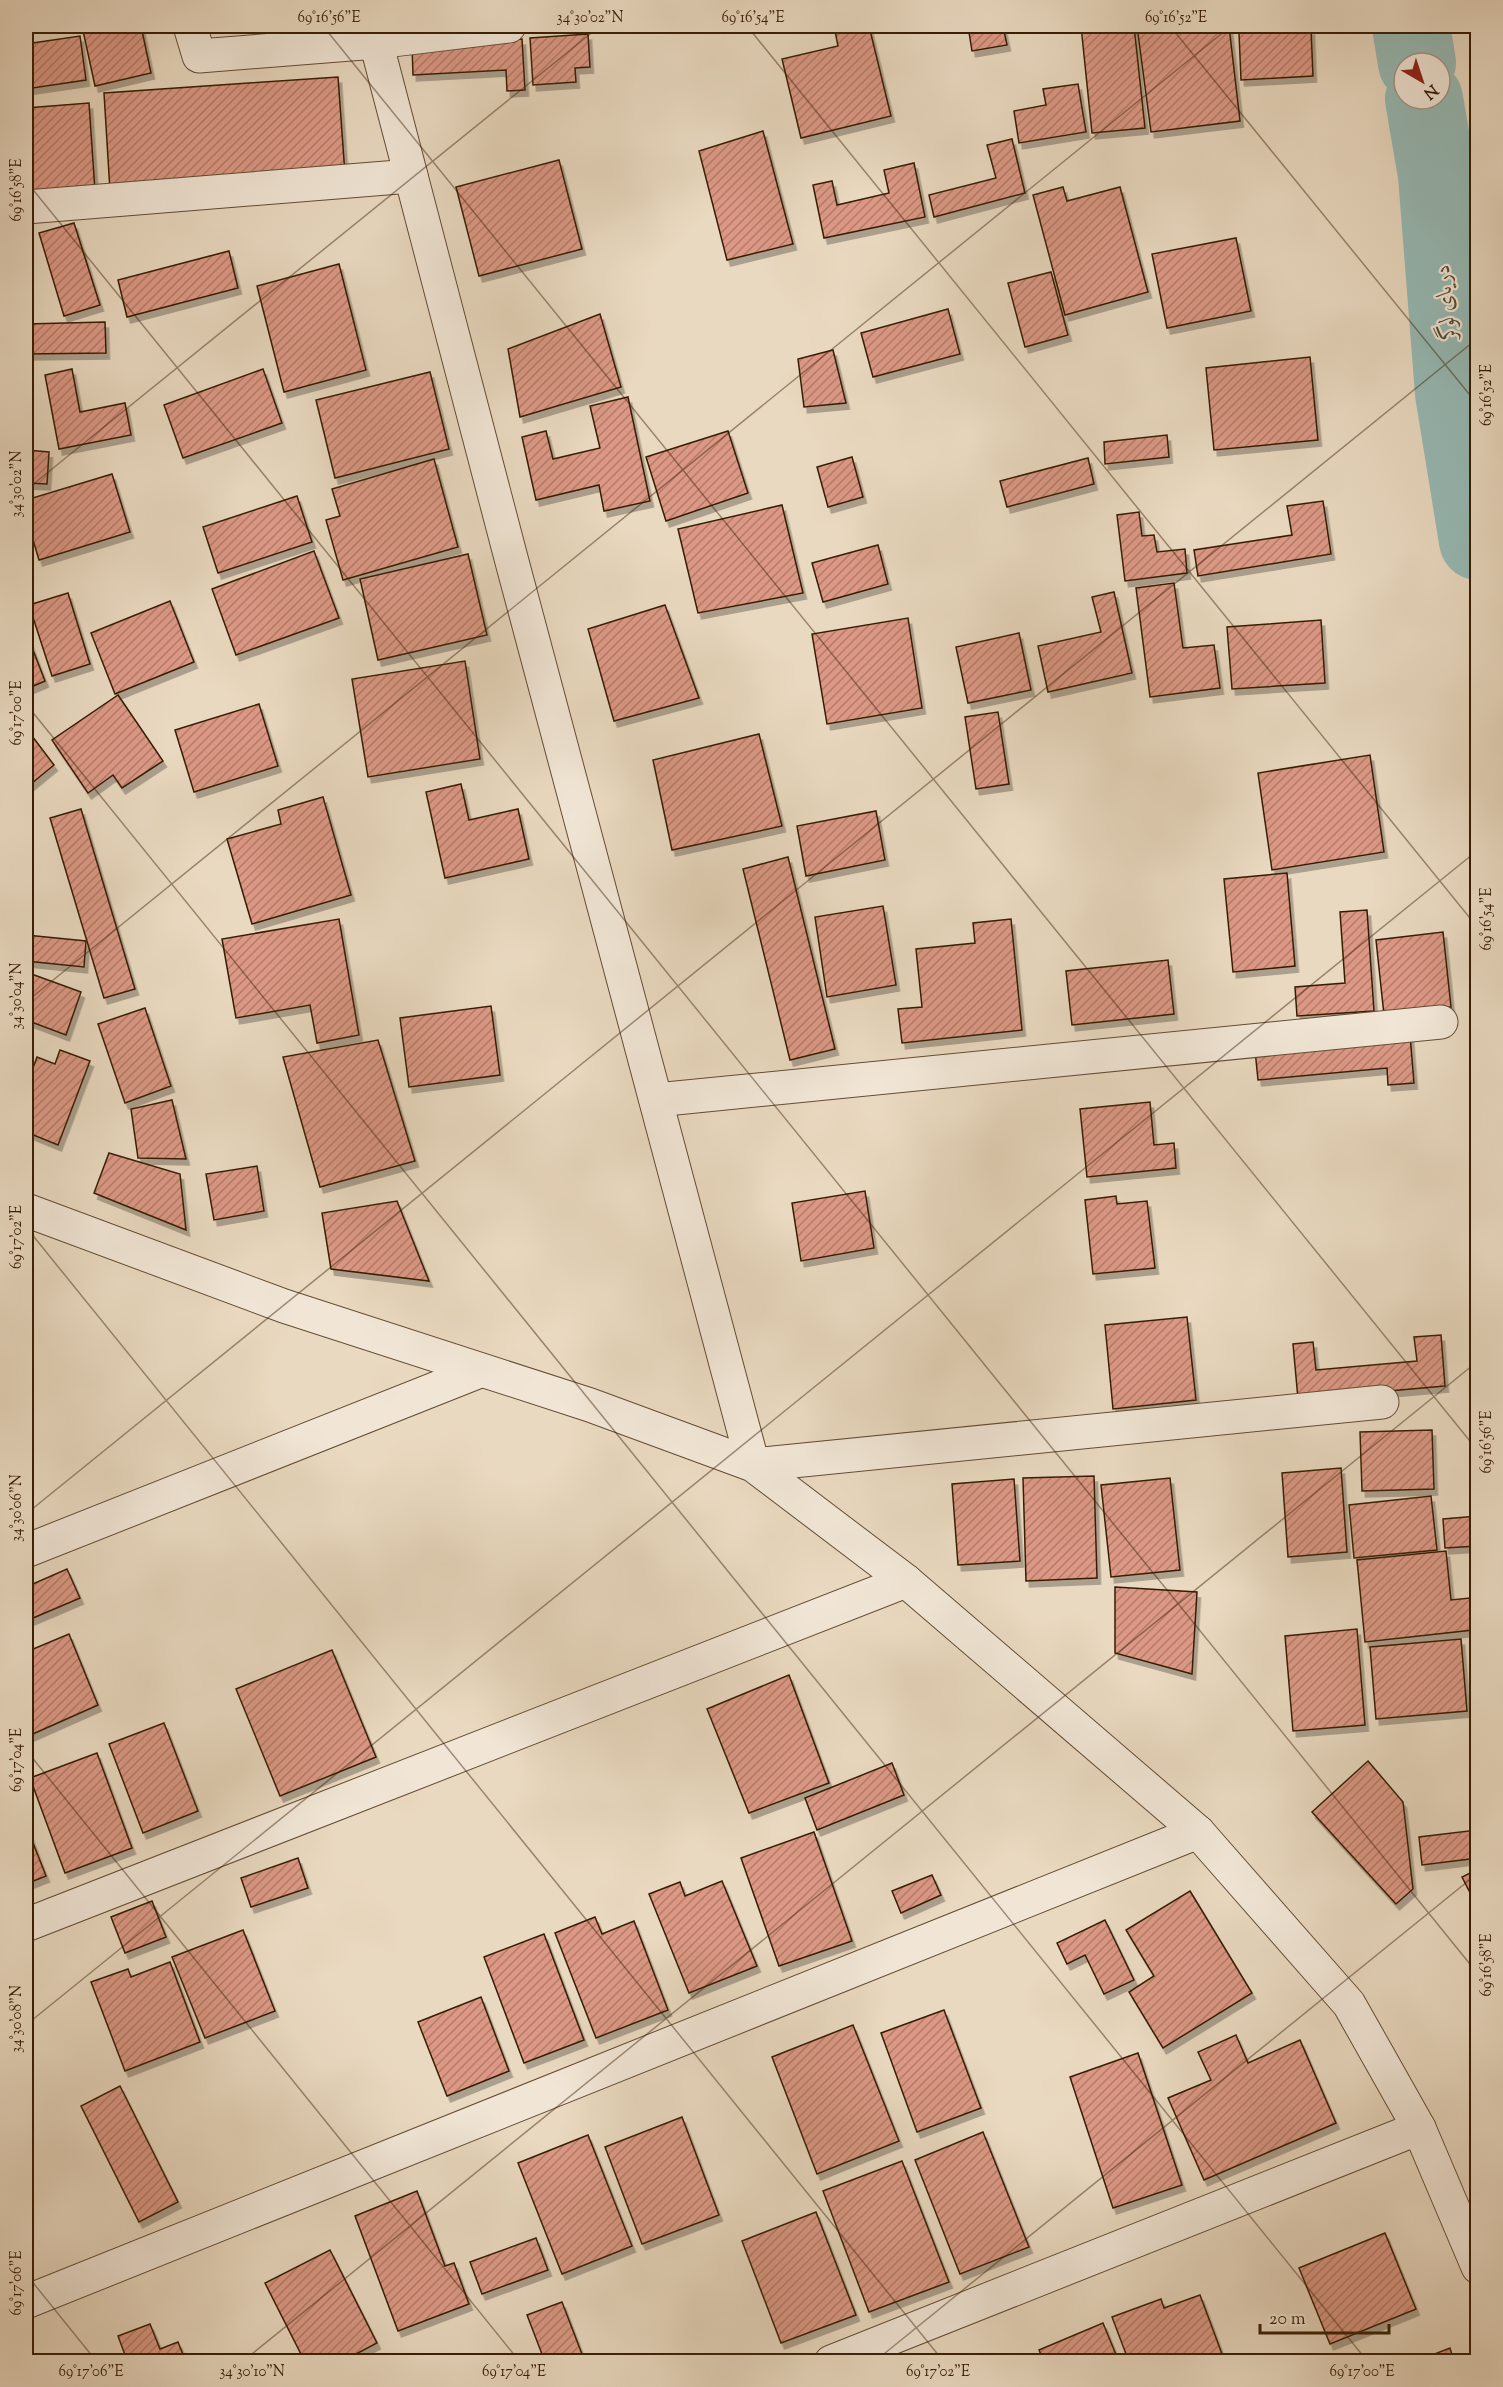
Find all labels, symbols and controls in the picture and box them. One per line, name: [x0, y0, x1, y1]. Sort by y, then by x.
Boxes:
text: 69°16'56"E: [298, 8, 360, 29]
text: 34°30'02"N: [557, 8, 623, 29]
text: 69°16'54"E: [722, 8, 784, 29]
text: 69°16'52"E: [1145, 8, 1207, 29]
north arrow: [1392, 51, 1452, 111]
text: N: [1417, 78, 1442, 104]
text: 69°16'58"E: [7, 159, 28, 221]
water label: دریای لوگر: [1427, 263, 1466, 343]
text: 69°16'52"E: [1477, 364, 1498, 426]
text: 34°30'02"N: [7, 451, 28, 517]
text: 69°17'00"E: [7, 681, 28, 745]
text: 69°16'54"E: [1477, 888, 1498, 950]
text: 34°30'04"N: [7, 963, 28, 1029]
text: 69°17'02"E: [7, 1205, 28, 1269]
text: 69°16'56"E: [1477, 1411, 1498, 1473]
text: 34°30'06"N: [7, 1474, 28, 1542]
text: 69°17'04"E: [7, 1728, 28, 1792]
text: 69°16'58"E: [1477, 1934, 1498, 1996]
text: 34°30'08"N: [7, 1985, 28, 2053]
text: 69°17'06"E: [7, 2251, 28, 2315]
scale bar: [1260, 2297, 1389, 2335]
text: 20 m: [1269, 2307, 1306, 2333]
text: 69°17'06"E: [59, 2362, 123, 2383]
text: 34°30'10"N: [219, 2362, 285, 2383]
text: 69°17'04"E: [482, 2362, 546, 2383]
text: 69°17'02"E: [906, 2362, 970, 2383]
text: 69°17'00"E: [1330, 2362, 1394, 2383]

